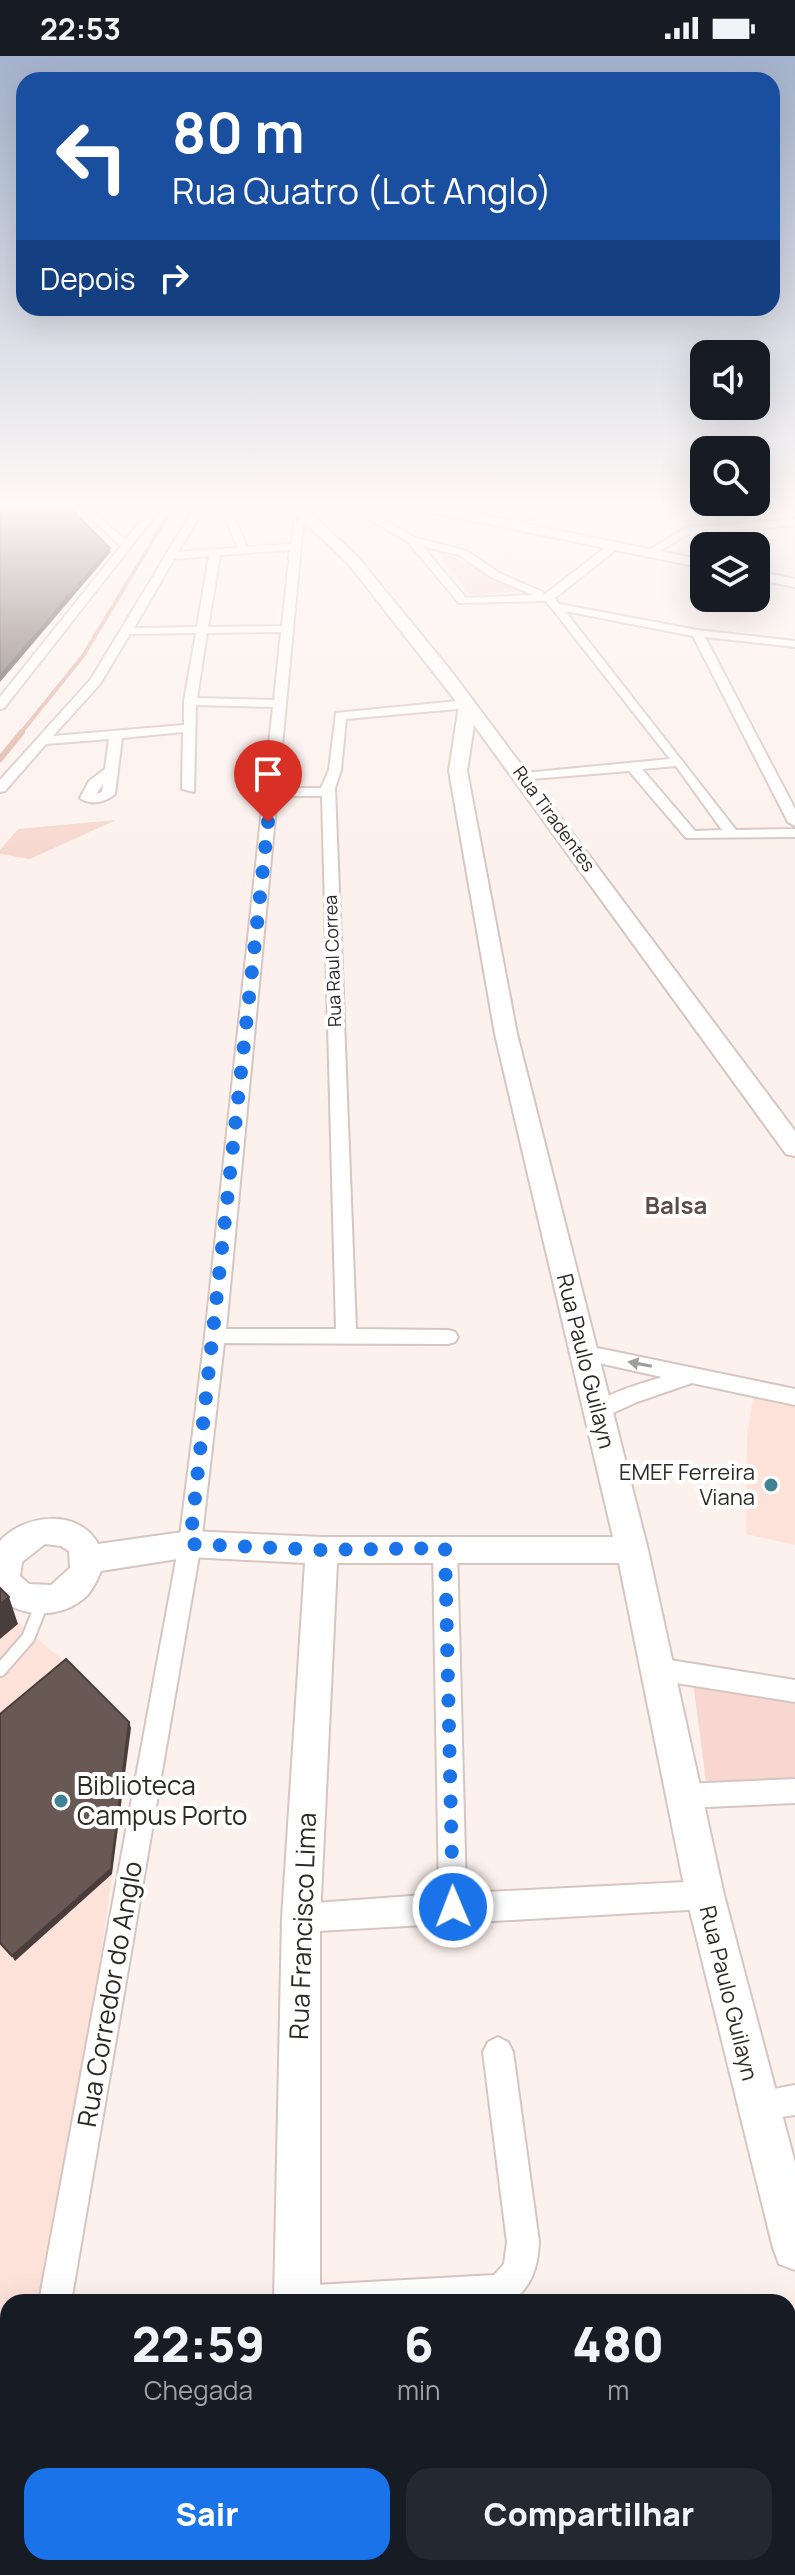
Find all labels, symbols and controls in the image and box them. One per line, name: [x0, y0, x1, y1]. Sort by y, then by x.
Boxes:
text: 22:53: [40, 8, 121, 49]
text: 80 m: [172, 93, 305, 170]
icon: left: [40, 104, 144, 208]
text: Rua Quatro (Lot Anglo): [172, 166, 552, 215]
icon: right: [152, 256, 196, 300]
text: Depois: [40, 258, 136, 299]
map controls: [690, 340, 770, 612]
button: sound: [690, 340, 770, 420]
button: search: [690, 436, 770, 516]
button: layers: [690, 532, 770, 612]
pin: [234, 740, 302, 822]
icon: arrive: [246, 752, 290, 796]
street label: Rua Tiradentes: [508, 761, 601, 876]
street label: Rua Raul Correa: [318, 895, 346, 1027]
district label: Balsa: [645, 1188, 707, 1221]
street label: Rua Paulo Guilayn: [550, 1270, 622, 1452]
one-way arrow: [627, 1357, 652, 1369]
place label: EMEF Ferreira Viana: [619, 1457, 755, 1512]
marker: EMEF Ferreira Viana: [762, 1476, 780, 1494]
place label: Biblioteca Campus Porto: [77, 1767, 247, 1833]
marker: Biblioteca Campus Porto: [52, 1792, 70, 1810]
street label: Rua Francisco Lima: [280, 1812, 324, 2040]
street label: Rua Corredor do Anglo: [68, 1858, 150, 2130]
position arrow: [411, 1865, 495, 1949]
street label: Rua Paulo Guilayn: [693, 1902, 765, 2084]
text: 22:59: [132, 2311, 265, 2376]
text: 6: [404, 2311, 434, 2376]
text: 480: [572, 2311, 664, 2376]
text: Chegada: [144, 2372, 253, 2408]
text: min: [397, 2372, 441, 2408]
text: m: [607, 2372, 629, 2408]
button: Sair: [24, 2468, 390, 2560]
button: Compartilhar: [406, 2468, 772, 2560]

